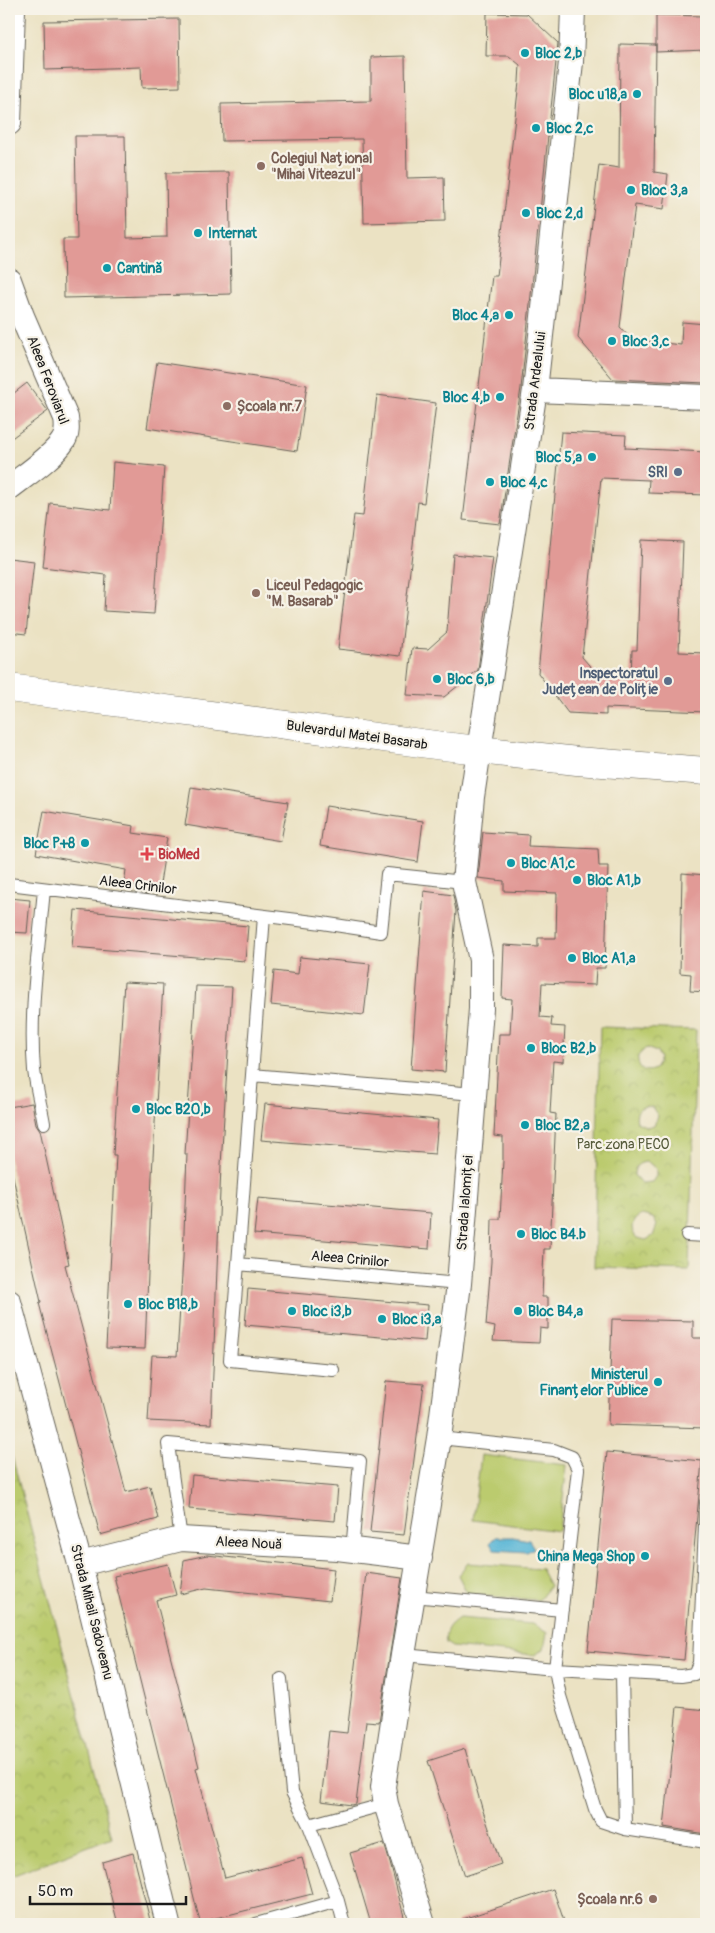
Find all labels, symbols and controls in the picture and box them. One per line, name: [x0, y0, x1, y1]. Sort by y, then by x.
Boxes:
place label: Bloc 2,b: [535, 45, 582, 62]
marker: Bloc 2,b: [519, 47, 531, 59]
place label: Bloc u18,a: [568, 86, 627, 103]
marker: Bloc u18,a: [631, 88, 643, 100]
place label: Bloc 2,c: [546, 120, 593, 137]
marker: Bloc 2,c: [530, 122, 542, 134]
place label: Colegiul Național "Mihai Viteazul": [271, 150, 372, 183]
marker: Colegiul Național "Mihai Viteazul": [255, 160, 267, 172]
place label: Bloc 3,a: [641, 182, 688, 199]
marker: Bloc 3,a: [625, 184, 637, 196]
place label: Bloc 2,d: [536, 205, 583, 222]
marker: Bloc 2,d: [520, 207, 532, 219]
place label: Internat: [208, 225, 257, 242]
marker: Internat: [192, 227, 204, 239]
place label: Cantină: [117, 260, 163, 277]
marker: Cantină: [101, 262, 113, 274]
place label: Bloc 4,a: [452, 307, 499, 324]
marker: Bloc 4,a: [503, 309, 515, 321]
street label: Strada Ardealului: [521, 330, 550, 431]
street label: Aleea Feroviarul: [23, 333, 73, 427]
place label: Bloc 3,c: [622, 333, 669, 350]
marker: Bloc 3,c: [606, 335, 618, 347]
place label: Bloc 4,b: [443, 389, 490, 406]
marker: Bloc 4,b: [494, 391, 506, 403]
place label: Școala nr.7: [237, 398, 303, 415]
marker: Școala nr.7: [221, 400, 233, 412]
place label: Bloc 5,a: [535, 449, 582, 466]
marker: Bloc 5,a: [586, 451, 598, 463]
place label: SRI: [648, 464, 668, 481]
marker: SRI: [672, 466, 684, 478]
place label: Bloc 4,c: [500, 474, 548, 491]
marker: Bloc 4,c: [484, 476, 496, 488]
place label: Liceul Pedagogic "M. Basarab": [266, 577, 363, 610]
marker: Liceul Pedagogic "M. Basarab": [250, 587, 262, 599]
place label: Inspectoratul Județean de Poliție: [542, 665, 659, 698]
place label: Bloc 6,b: [447, 671, 495, 688]
marker: Bloc 6,b: [431, 673, 443, 685]
marker: Inspectoratul Județean de Poliție: [662, 675, 674, 687]
street label: Bulevardul Matei Basarab: [285, 717, 429, 753]
place label: Bloc P+8: [23, 835, 75, 852]
marker: Bloc P+8: [79, 837, 91, 849]
place label: BioMed: [158, 846, 200, 863]
marker: BioMed: [140, 847, 154, 861]
place label: Bloc A1,c: [521, 855, 575, 872]
marker: Bloc A1,c: [505, 857, 517, 869]
street label: Aleea Crinilor: [98, 872, 178, 898]
place label: Bloc A1,b: [587, 872, 641, 889]
marker: Bloc A1,b: [571, 874, 583, 886]
place label: Bloc A1,a: [582, 950, 636, 967]
marker: Bloc A1,a: [566, 952, 578, 964]
place label: Bloc B2,b: [541, 1040, 596, 1057]
marker: Bloc B2,b: [525, 1042, 537, 1054]
place label: Bloc B20,b: [146, 1101, 211, 1118]
marker: Bloc B20,b: [130, 1103, 142, 1115]
place label: Bloc B2,a: [535, 1117, 590, 1134]
marker: Bloc B2,a: [519, 1119, 531, 1131]
park label: Parc zona PECO: [577, 1136, 670, 1153]
street label: Strada Ialomiței: [453, 1154, 477, 1251]
place label: Bloc B4.b: [531, 1226, 586, 1243]
marker: Bloc B4.b: [515, 1228, 527, 1240]
street label: Aleea Crinilor: [310, 1247, 390, 1271]
place label: Bloc B18,b: [138, 1296, 198, 1313]
marker: Bloc B18,b: [122, 1298, 134, 1310]
place label: Bloc i3,b: [302, 1303, 352, 1320]
place label: Bloc B4,a: [528, 1303, 584, 1320]
marker: Bloc i3,b: [286, 1305, 298, 1317]
marker: Bloc B4,a: [512, 1305, 524, 1317]
place label: Bloc i3,a: [392, 1311, 442, 1328]
marker: Bloc i3,a: [376, 1313, 388, 1325]
place label: Ministerul Finanțelor Publice: [540, 1366, 649, 1399]
marker: Ministerul Finanțelor Publice: [652, 1376, 664, 1388]
street label: Aleea Nouă: [215, 1533, 283, 1553]
street label: Strada Mihail Sadoveanu: [67, 1542, 117, 1682]
place label: China Mega Shop: [537, 1548, 635, 1565]
marker: China Mega Shop: [639, 1550, 651, 1562]
scale bar: [30, 1873, 186, 1905]
text: 50 m: [38, 1882, 73, 1901]
place label: Școala nr.6: [577, 1891, 643, 1908]
marker: Școala nr.6: [647, 1893, 659, 1905]

